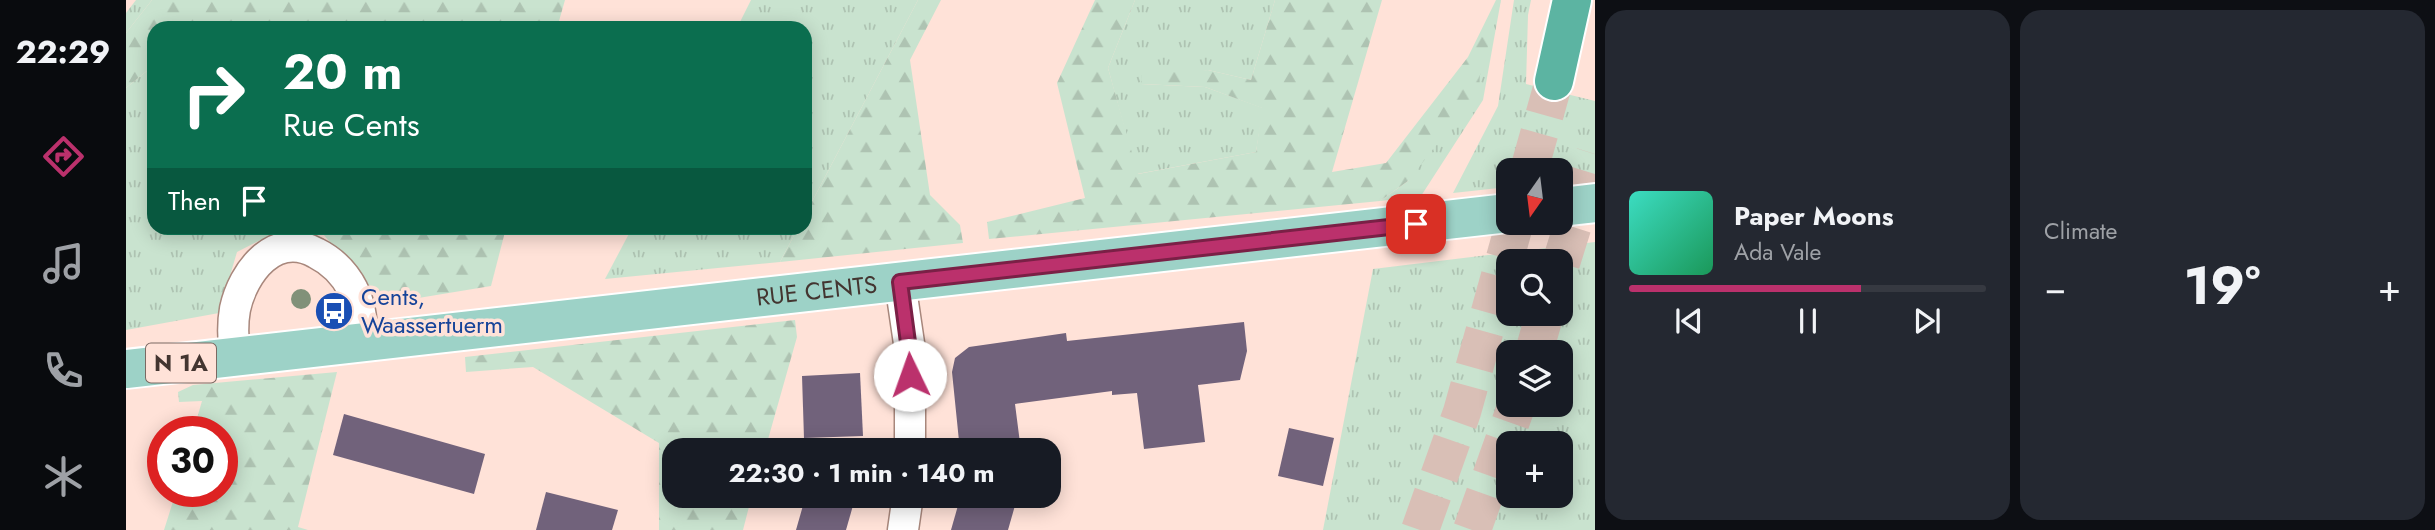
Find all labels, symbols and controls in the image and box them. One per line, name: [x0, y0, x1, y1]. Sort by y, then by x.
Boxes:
text: 22:29: [16, 29, 110, 75]
text: 20 m: [283, 37, 402, 107]
icon: right: [168, 49, 259, 140]
text: Rue Cents: [283, 102, 420, 148]
icon: directions: [39, 132, 88, 181]
north arrow: [1496, 158, 1573, 234]
map controls: [1496, 158, 1573, 508]
text: Then: [168, 182, 221, 220]
icon: arrive: [235, 182, 273, 220]
pin: [1386, 194, 1446, 254]
text: Paper Moons: [1734, 197, 1894, 235]
icon: arrive: [1397, 205, 1435, 243]
text: Climate: [2044, 214, 2117, 248]
text: Ada Vale: [1734, 235, 1821, 269]
icon: music: [39, 239, 88, 288]
text: 19°: [2184, 248, 2260, 324]
button: search: [1496, 249, 1573, 326]
text: −: [2044, 260, 2066, 315]
text: +: [2378, 260, 2401, 315]
street label: RUE CENTS: [754, 266, 879, 315]
place label: Cents, Waassertuerm: [361, 279, 503, 342]
bus stop icon: Cents, Waassertuerm: [313, 290, 355, 332]
icon: previous: [1670, 302, 1708, 340]
icon: pause: [1789, 302, 1827, 340]
icon: next: [1908, 302, 1946, 340]
position arrow: [873, 338, 947, 412]
button: layers: [1496, 340, 1573, 417]
road number: N 1A: [146, 344, 216, 382]
icon: phone: [39, 346, 88, 395]
speed limit sign: 30: [147, 416, 238, 507]
button: +: [1496, 431, 1573, 508]
icon: climate: [39, 452, 88, 501]
text: 22:30 · 1 min · 140 m: [729, 454, 994, 492]

